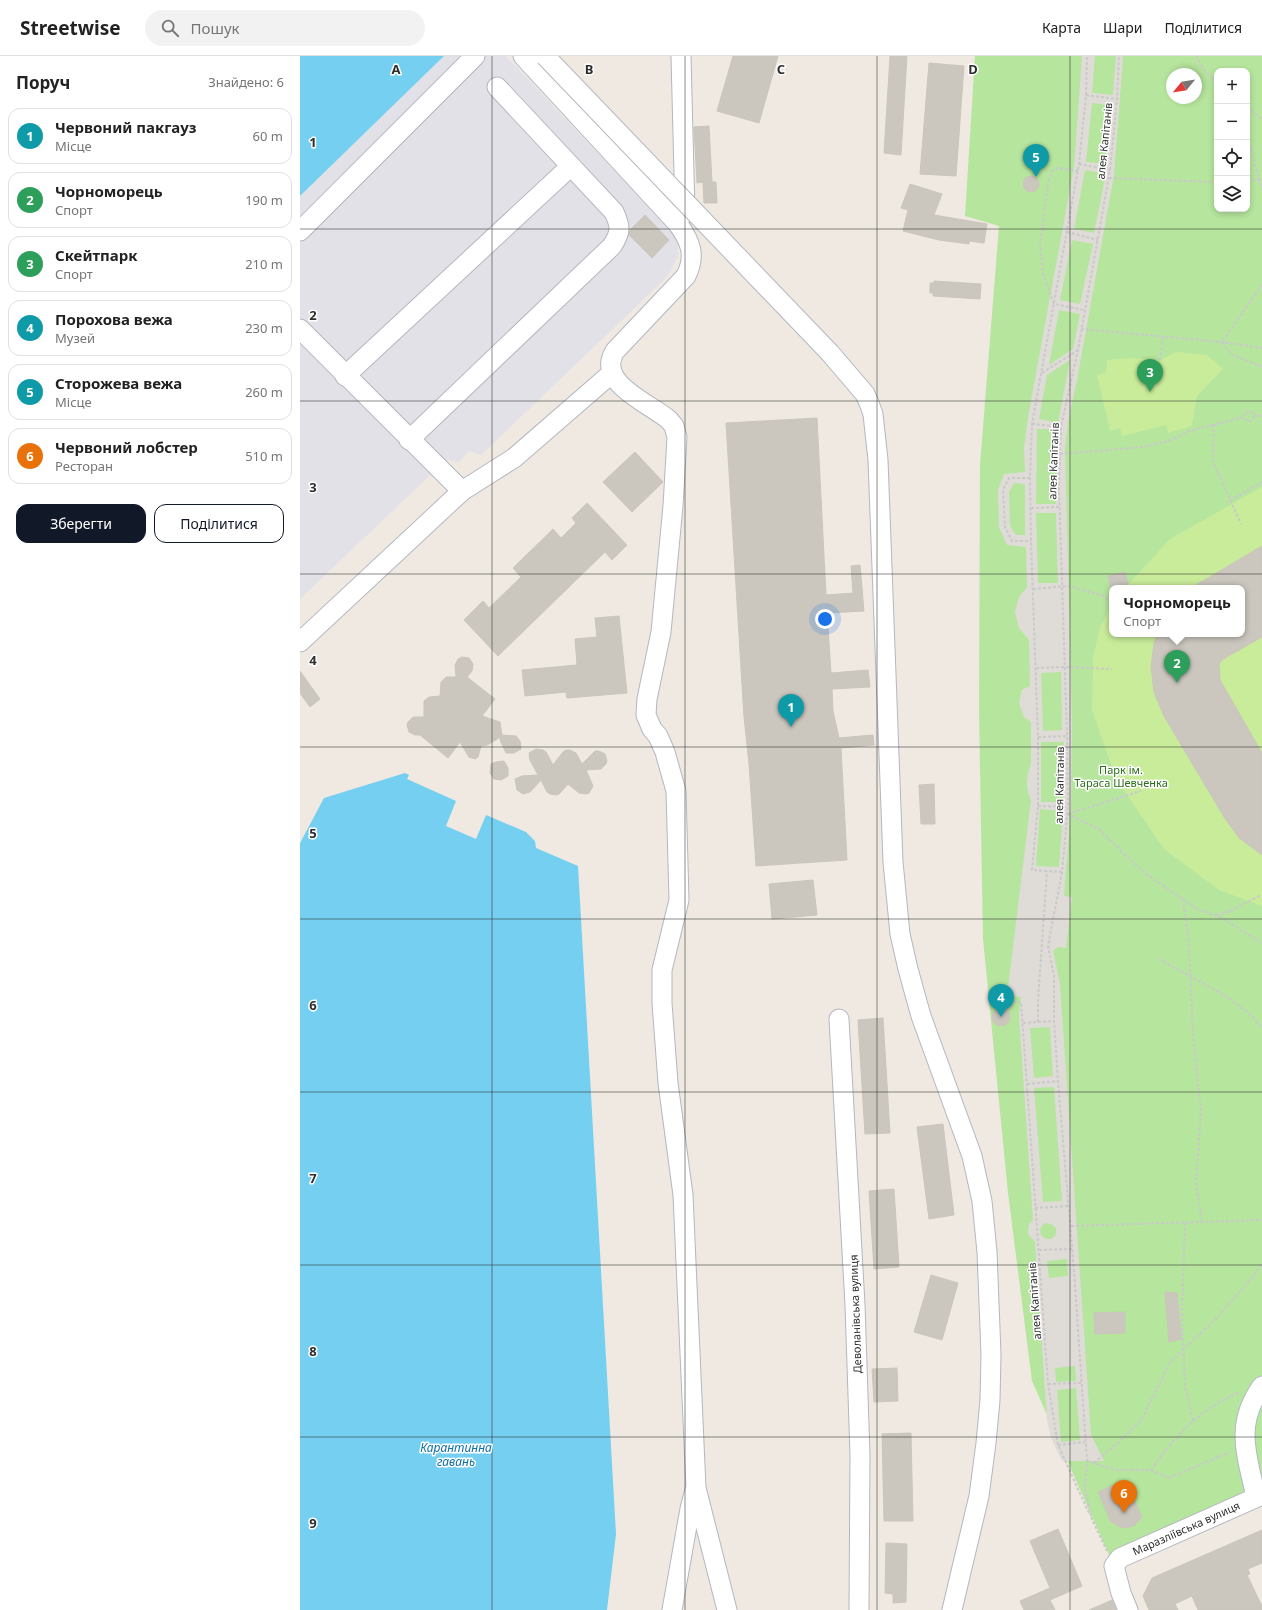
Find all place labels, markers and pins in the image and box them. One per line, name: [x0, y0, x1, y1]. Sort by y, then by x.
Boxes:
pin: 5: [1023, 144, 1049, 177]
pin: 3: [1137, 359, 1163, 392]
pin: 2: [1164, 650, 1190, 683]
pin: 1: [778, 694, 804, 727]
pin: 4: [988, 984, 1014, 1017]
pin: 6: [1111, 1480, 1137, 1513]

